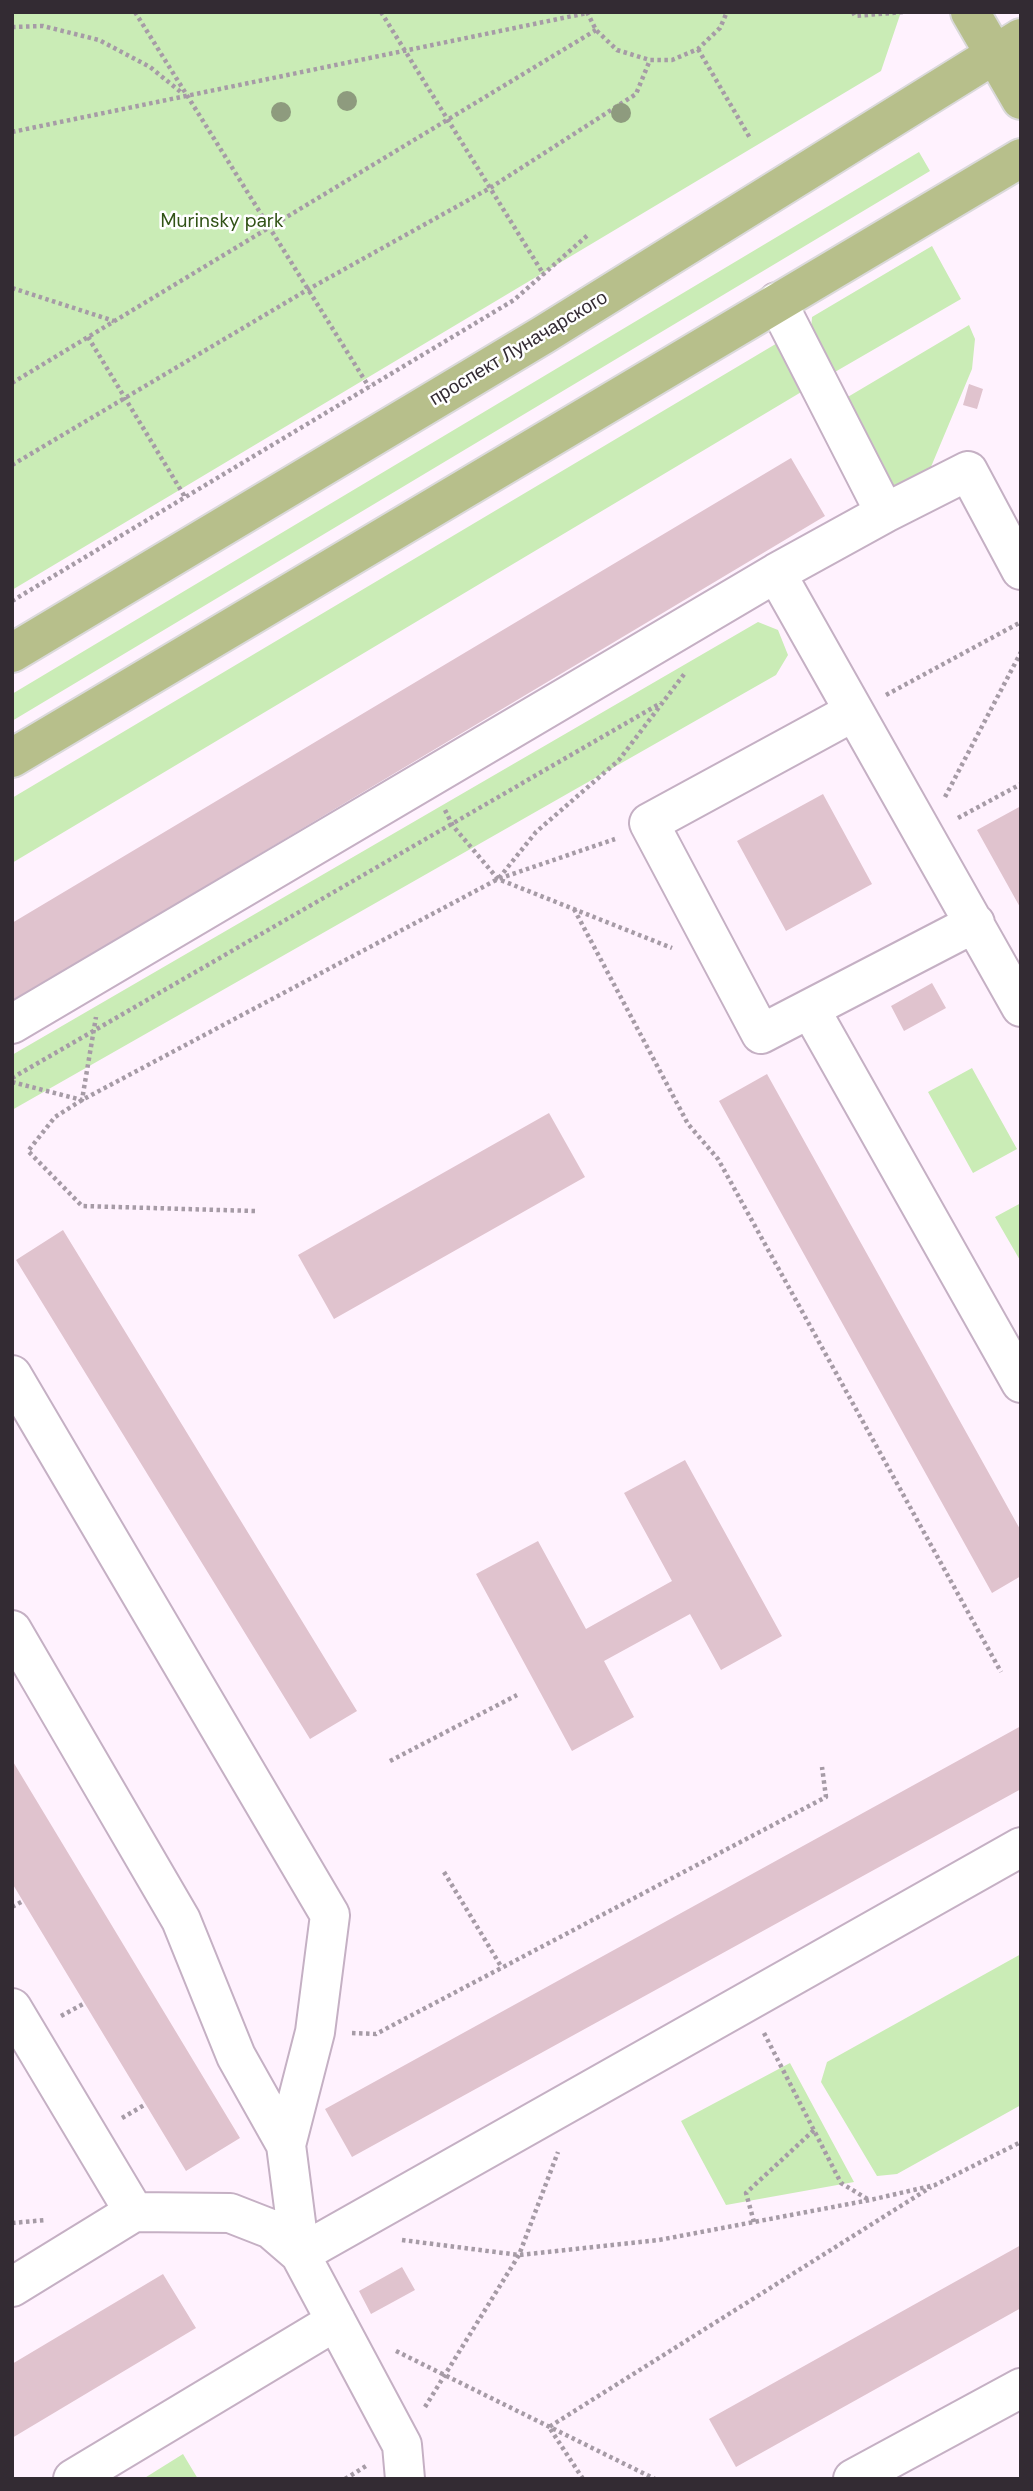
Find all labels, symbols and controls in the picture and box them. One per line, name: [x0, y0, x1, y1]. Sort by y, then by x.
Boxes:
park label: Murinsky park: [161, 211, 283, 233]
street label: проспект Луначарского: [426, 287, 612, 411]

